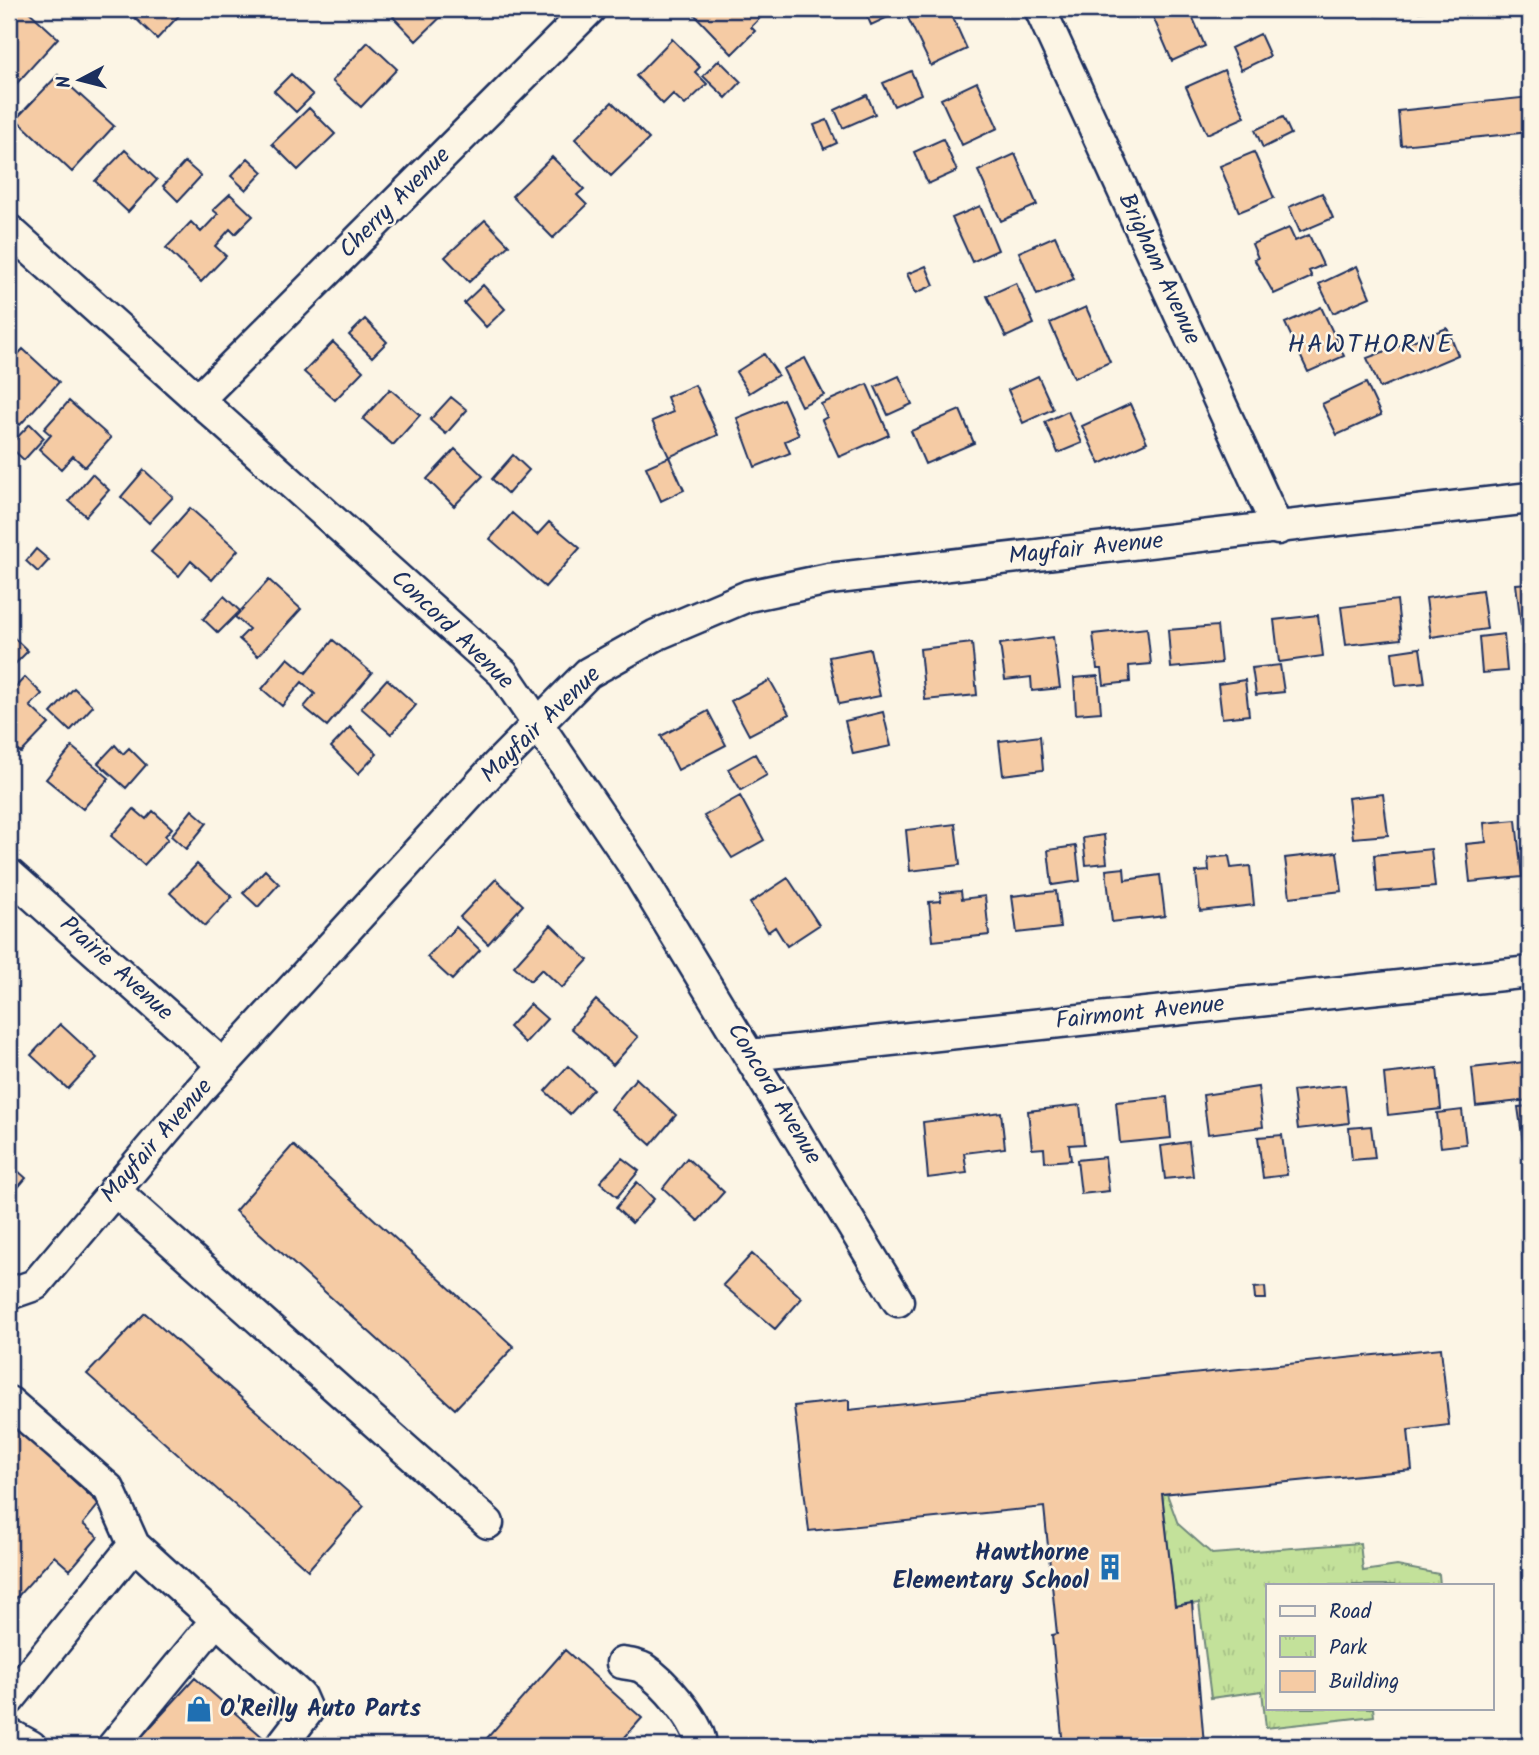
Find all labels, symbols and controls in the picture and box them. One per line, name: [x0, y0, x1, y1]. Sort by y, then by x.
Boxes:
north arrow: [46, 46, 116, 116]
text: N: [49, 74, 81, 90]
street label: Cherry Avenue: [330, 138, 460, 268]
street label: Brigham Avenue: [1107, 187, 1211, 352]
district label: HAWTHORNE: [1288, 324, 1454, 366]
street label: Mayfair Avenue: [1007, 521, 1166, 577]
street label: Concord Avenue: [381, 560, 523, 700]
street label: Mayfair Avenue: [471, 657, 611, 793]
street label: Prairie Avenue: [50, 907, 182, 1031]
street label: Fairmont Avenue: [1054, 985, 1227, 1041]
street label: Concord Avenue: [716, 1015, 832, 1173]
street label: Mayfair Avenue: [91, 1069, 223, 1213]
place label: Hawthorne Elementary School: [893, 1534, 1090, 1601]
building icon: Hawthorne Elementary School: [1095, 1552, 1125, 1582]
legend: [1266, 1584, 1494, 1710]
text: Road: [1329, 1596, 1372, 1629]
text: Park: [1329, 1632, 1367, 1665]
text: Building: [1329, 1666, 1399, 1699]
place label: O'Reilly Auto Parts: [220, 1690, 421, 1729]
shop icon: O'Reilly Auto Parts: [184, 1694, 214, 1724]

